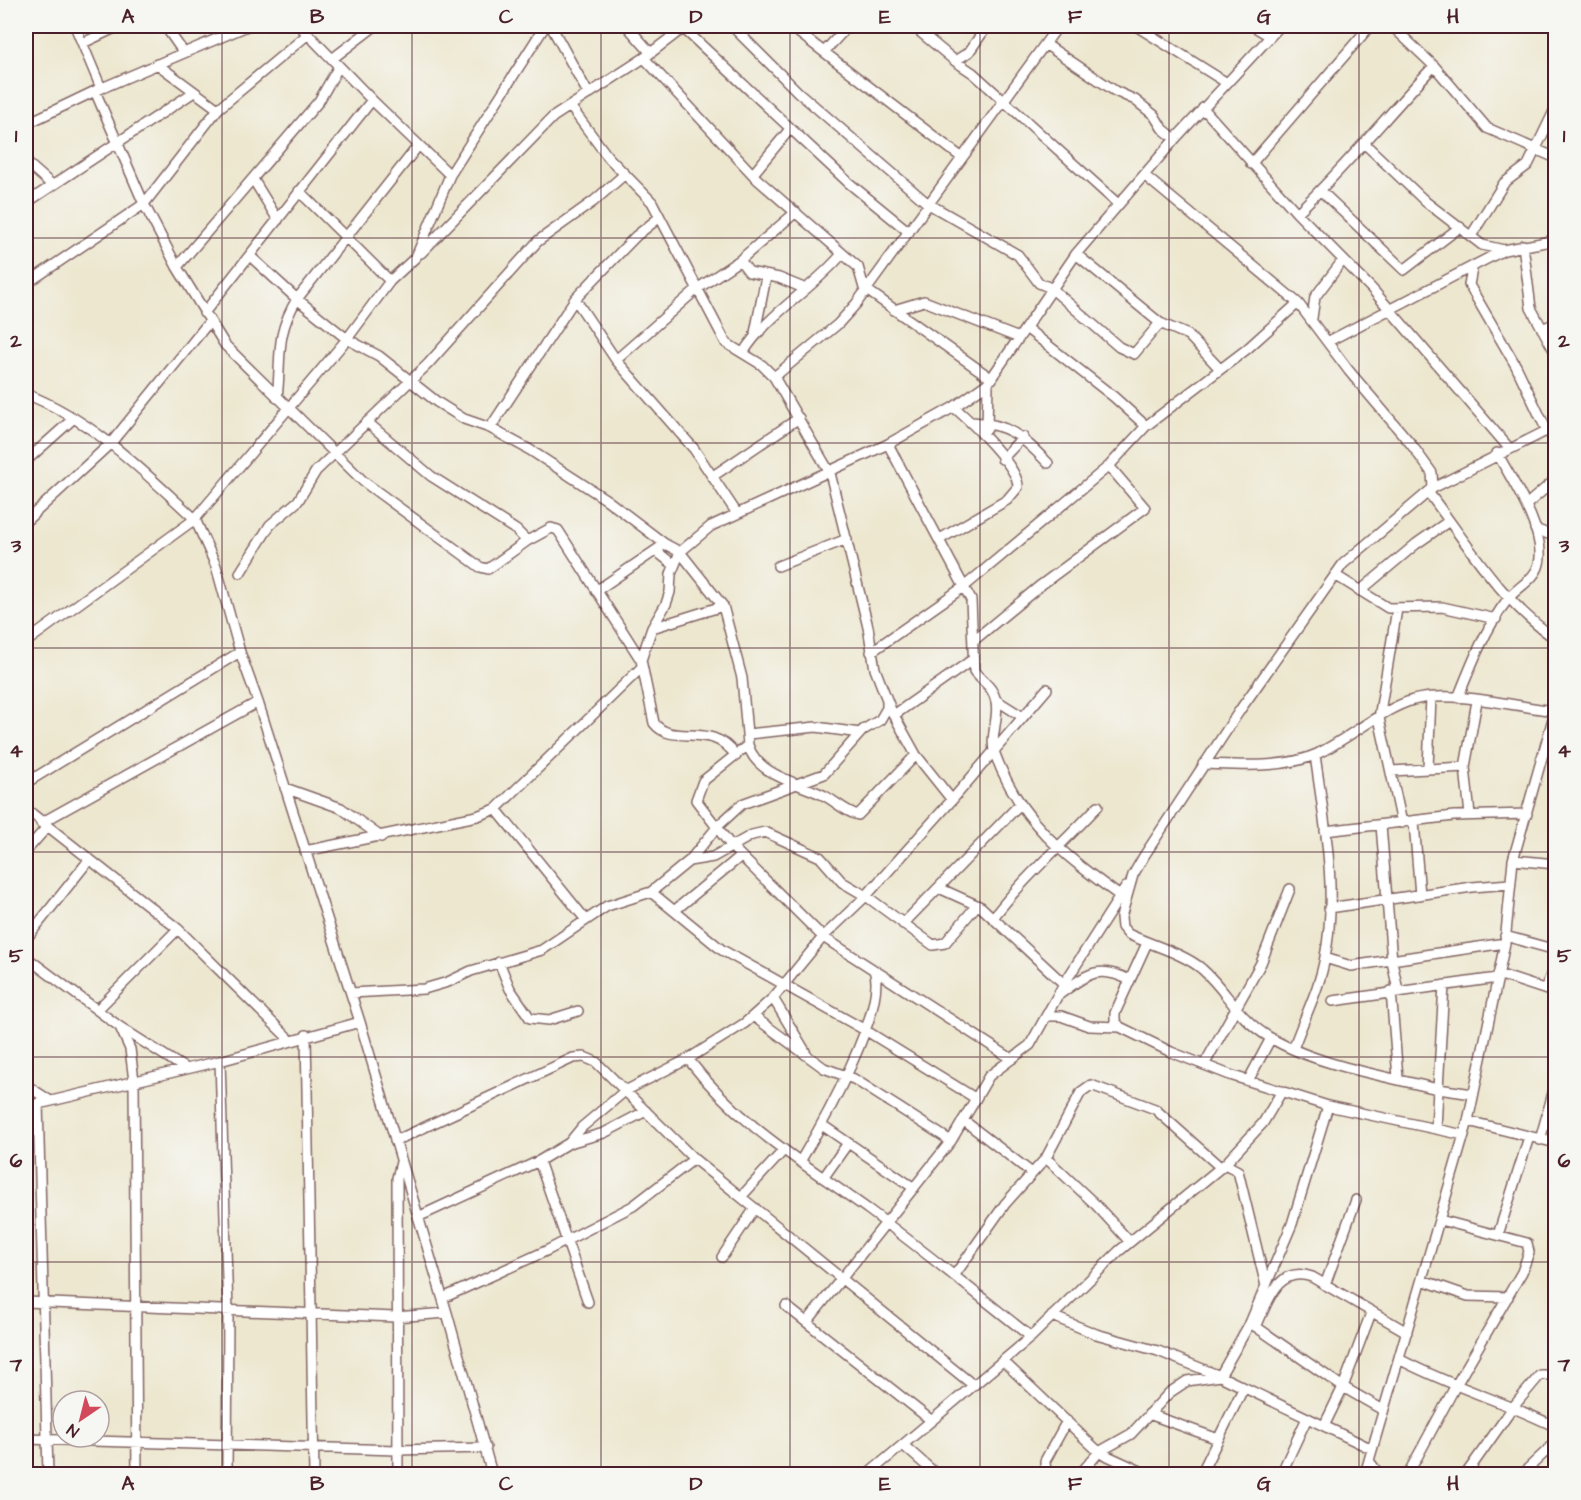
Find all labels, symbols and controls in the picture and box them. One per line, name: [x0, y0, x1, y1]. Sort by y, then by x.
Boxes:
text: A: [122, 3, 135, 31]
text: B: [310, 3, 325, 31]
text: C: [499, 3, 514, 31]
text: D: [690, 3, 703, 31]
text: E: [879, 3, 891, 31]
text: F: [1068, 3, 1083, 31]
text: G: [1257, 3, 1271, 31]
text: H: [1447, 3, 1459, 31]
text: 1: [15, 122, 18, 150]
text: 1: [1563, 122, 1566, 150]
text: 2: [9, 327, 22, 355]
text: 2: [1557, 327, 1570, 355]
text: 3: [10, 532, 22, 560]
text: 3: [1558, 532, 1570, 560]
text: 4: [9, 737, 23, 765]
text: 4: [1557, 737, 1571, 765]
text: 5: [9, 942, 24, 970]
text: 5: [1557, 942, 1572, 970]
text: 6: [10, 1147, 23, 1175]
text: 6: [1558, 1147, 1571, 1175]
text: 7: [9, 1351, 23, 1379]
text: 7: [1557, 1351, 1571, 1379]
north arrow: [51, 1389, 111, 1449]
text: N: [63, 1419, 83, 1442]
text: A: [122, 1470, 135, 1498]
text: B: [310, 1470, 325, 1498]
text: C: [499, 1470, 514, 1498]
text: D: [690, 1470, 703, 1498]
text: E: [879, 1470, 891, 1498]
text: F: [1068, 1470, 1083, 1498]
text: G: [1257, 1470, 1271, 1498]
text: H: [1447, 1470, 1459, 1498]

